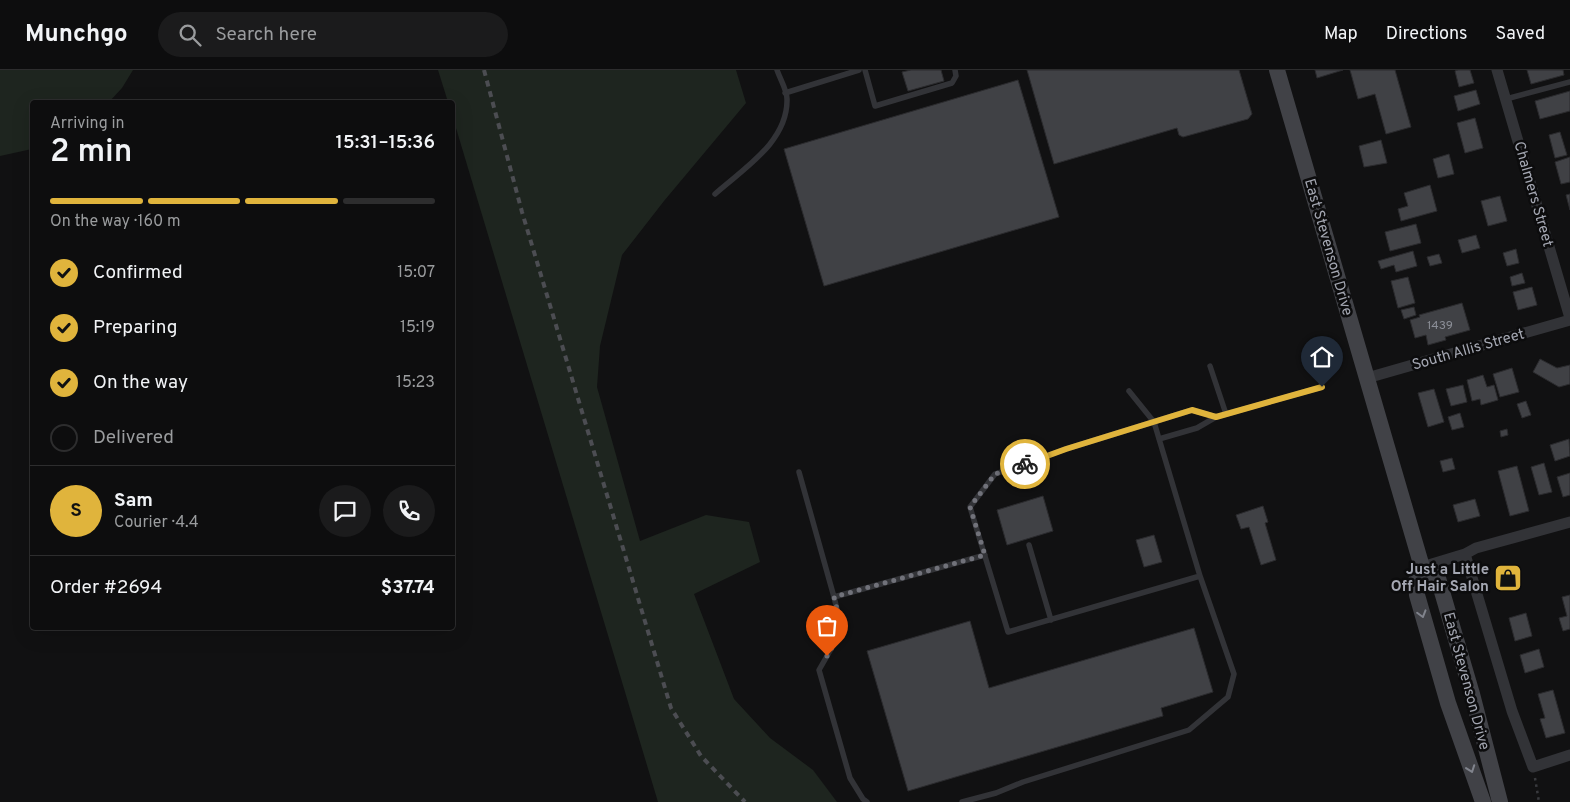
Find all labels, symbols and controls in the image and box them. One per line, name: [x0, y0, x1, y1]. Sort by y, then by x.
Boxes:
search box: [158, 12, 508, 57]
text: Munchgo: [25, 20, 128, 50]
icon: search: [176, 21, 204, 49]
text: Search here: [216, 23, 317, 47]
text: Map: [1324, 23, 1358, 46]
text: Directions: [1386, 23, 1468, 46]
text: Saved: [1496, 23, 1545, 46]
text: Arriving in: [50, 114, 125, 134]
text: 15:31–15:36: [336, 131, 435, 155]
text: 2 min: [50, 133, 132, 173]
street label: Chalmers Street: [1508, 140, 1557, 249]
street label: East Stevenson Drive: [1299, 177, 1356, 318]
text: On the way · 160 m: [50, 212, 181, 232]
icon: check: [50, 259, 78, 287]
text: Confirmed: [93, 261, 183, 285]
text: 15:07: [397, 263, 435, 283]
icon: check: [50, 314, 78, 342]
text: Preparing: [93, 316, 177, 340]
text: 15:19: [400, 318, 435, 338]
house number: 1439: [1427, 318, 1453, 334]
street label: South Allis Street: [1410, 325, 1527, 376]
pin: [1301, 336, 1343, 387]
icon: home: [1308, 343, 1336, 371]
icon: check: [50, 369, 78, 397]
text: On the way: [93, 371, 188, 395]
text: 15:23: [396, 373, 435, 393]
text: Delivered: [93, 426, 174, 450]
courier: [1000, 439, 1050, 489]
icon: bike: [1011, 450, 1039, 478]
button: chat: [319, 485, 371, 537]
button: phone: [383, 485, 435, 537]
text: Sam: [114, 489, 153, 513]
text: S: [70, 499, 82, 523]
text: Courier · 4.4: [114, 513, 199, 533]
place label: Just a Little Off Hair Salon: [1391, 561, 1489, 597]
shop icon: Just a Little Off Hair Salon: [1493, 563, 1523, 593]
text: Order #2694: [50, 576, 162, 600]
text: $37.74: [381, 576, 435, 600]
pin: [806, 605, 848, 656]
one-way arrow: [1417, 609, 1427, 617]
street label: East Stevenson Drive: [1438, 610, 1493, 752]
icon: bag: [813, 612, 841, 640]
one-way arrow: [1466, 764, 1476, 773]

